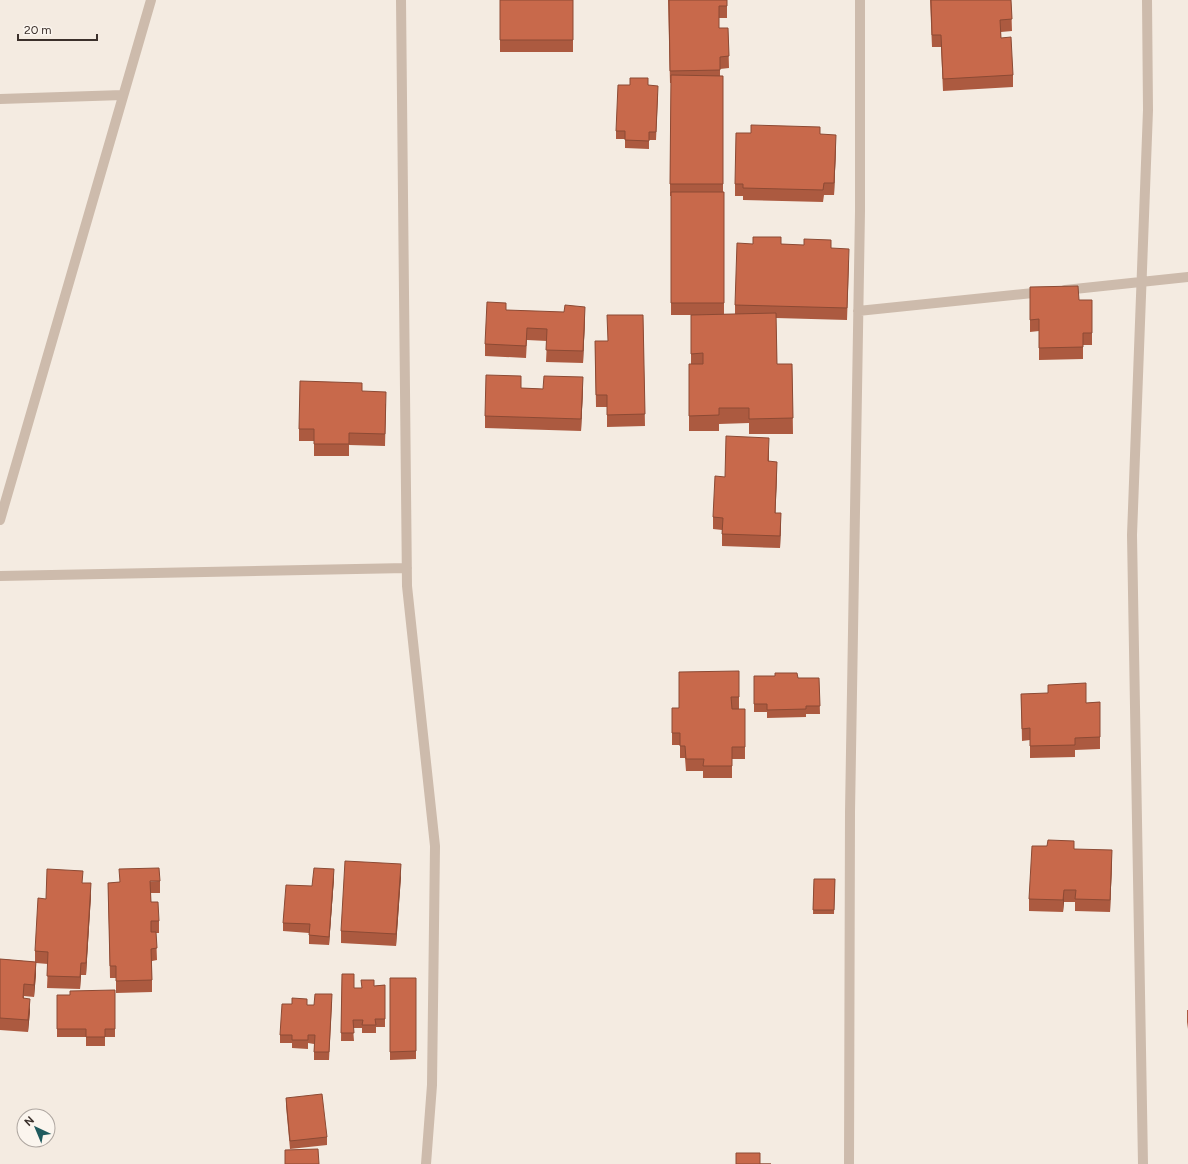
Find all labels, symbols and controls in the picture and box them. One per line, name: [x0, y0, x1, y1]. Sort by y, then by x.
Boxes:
scale bar: [18, 16, 97, 42]
text: 20 m: [24, 23, 52, 37]
north arrow: [16, 1108, 56, 1148]
text: N: [22, 1114, 37, 1129]

